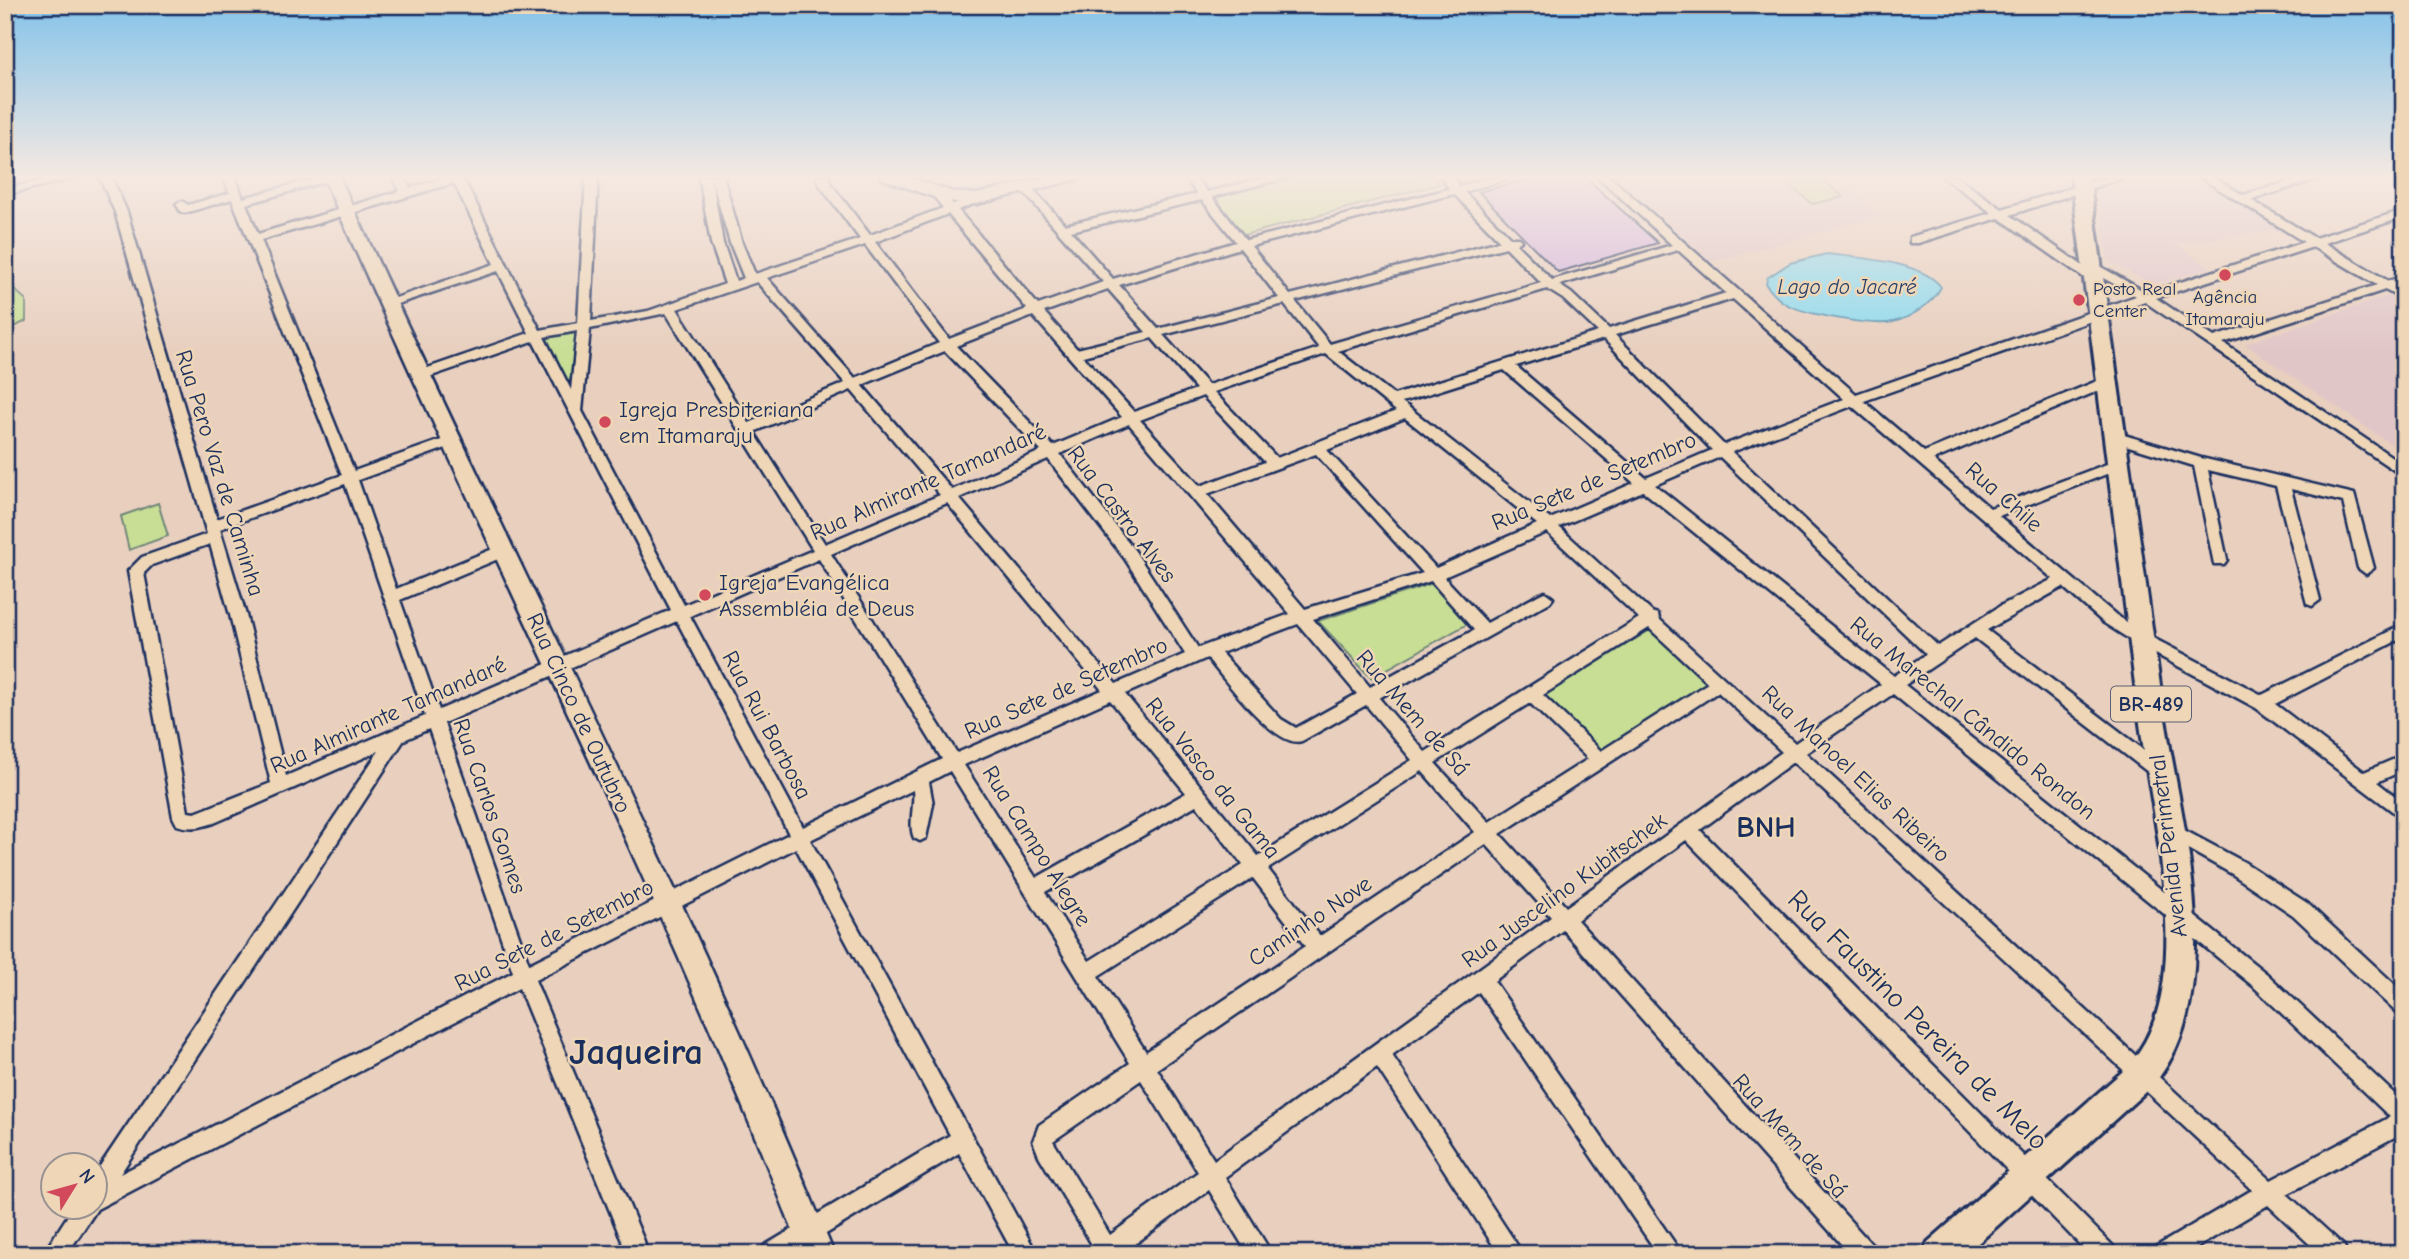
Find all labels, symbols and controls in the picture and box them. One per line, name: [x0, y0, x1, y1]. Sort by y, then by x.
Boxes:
marker: Agência Itamaraju: [2217, 267, 2233, 283]
water label: Lago do Jacaré: [1777, 275, 1917, 299]
place label: Posto Real Center: [2093, 278, 2177, 322]
place label: Agência Itamaraju: [2186, 286, 2264, 330]
marker: Posto Real Center: [2071, 292, 2087, 308]
street label: Rua Pero Vaz de Caminha: [170, 347, 270, 599]
place label: Igreja Presbiteriana em Itamaraju: [619, 396, 814, 449]
marker: Igreja Presbiteriana em Itamaraju: [597, 414, 613, 430]
street label: Rua Almirante Tamandaré: [806, 418, 1050, 546]
street label: Rua Sete de Setembro: [1488, 426, 1700, 536]
street label: Rua Castro Alves: [1062, 440, 1182, 588]
street label: Rua Chile: [1960, 456, 2048, 538]
place label: Igreja Evangélica Assembléia de Deus: [719, 569, 914, 622]
marker: Igreja Evangélica Assembléia de Deus: [697, 587, 713, 603]
street label: Rua Cinco de Outubro: [521, 609, 637, 817]
street label: Rua Marechal Cândido Rondon: [1845, 611, 2101, 825]
street label: Rua Sete de Setembro: [960, 631, 1172, 745]
street label: Rua Mem de Sá: [1351, 644, 1475, 782]
street label: Rua Rui Barbosa: [717, 646, 817, 804]
street label: Rua Almirante Tamandaré: [266, 651, 510, 779]
street label: Rua Manoel Elias Ribeiro: [1756, 680, 1956, 868]
road number: BR-489: [2111, 686, 2191, 722]
street label: Rua Vasco da Gama: [1140, 692, 1286, 864]
street label: Rua Carlos Gomes: [447, 715, 533, 897]
street label: Avenida Perimetral: [2143, 753, 2193, 939]
street label: Rua Campo Alegre: [977, 761, 1097, 931]
street label: Rua Juscelino Kubitschek: [1456, 807, 1672, 973]
district label: BNH: [1736, 810, 1796, 845]
street label: Caminho Nove: [1243, 870, 1377, 972]
street label: Rua Sete de Setembro: [450, 873, 658, 997]
street label: Rua Faustino Pereira de Melo: [1781, 883, 2055, 1157]
district label: Jaqueira: [569, 1031, 703, 1073]
street label: Rua Mem de Sá: [1727, 1068, 1853, 1204]
north arrow: [38, 1150, 108, 1220]
text: N: [74, 1165, 99, 1188]

